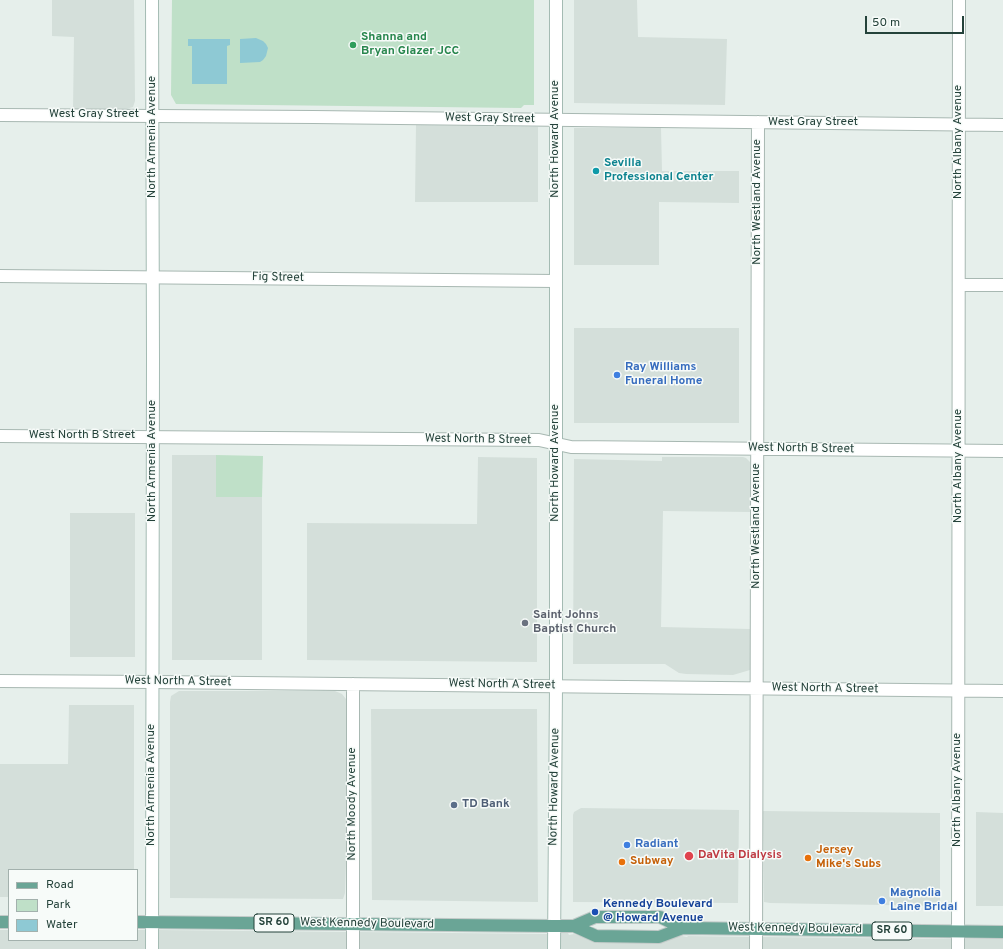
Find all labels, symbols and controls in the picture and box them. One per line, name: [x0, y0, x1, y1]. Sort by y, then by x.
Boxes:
scale bar: [867, 8, 966, 34]
text: 50 m: [872, 15, 900, 31]
place label: Shanna and Bryan Glazer JCC: [361, 31, 459, 59]
marker: Shanna and Bryan Glazer JCC: [348, 40, 358, 50]
street label: North Armenia Avenue: [146, 76, 160, 198]
street label: North Howard Avenue: [549, 80, 563, 198]
street label: North Albany Avenue: [952, 85, 966, 199]
street label: West Gray Street: [49, 108, 139, 122]
street label: West Gray Street: [445, 111, 535, 127]
street label: West Gray Street: [768, 116, 858, 130]
street label: North Westland Avenue: [751, 139, 765, 265]
place label: Sevilla Professional Center: [604, 157, 714, 185]
marker: Sevilla Professional Center: [591, 166, 601, 176]
street label: Fig Street: [252, 270, 304, 286]
place label: Ray Williams Funeral Home: [625, 361, 702, 389]
marker: Ray Williams Funeral Home: [612, 370, 622, 380]
street label: North Armenia Avenue: [146, 400, 160, 522]
street label: North Howard Avenue: [549, 404, 563, 522]
street label: North Albany Avenue: [952, 409, 966, 523]
street label: West North B Street: [29, 429, 135, 443]
street label: West North B Street: [425, 432, 531, 448]
street label: West North B Street: [748, 441, 854, 457]
street label: North Westland Avenue: [750, 463, 764, 589]
place label: Saint Johns Baptist Church: [533, 609, 616, 637]
marker: Saint Johns Baptist Church: [520, 618, 530, 628]
street label: West North A Street: [124, 674, 232, 690]
street label: West North A Street: [448, 677, 556, 693]
street label: West North A Street: [771, 681, 879, 697]
street label: North Armenia Avenue: [145, 724, 159, 846]
street label: North Howard Avenue: [547, 728, 563, 846]
street label: North Albany Avenue: [951, 733, 965, 847]
street label: North Moody Avenue: [346, 747, 360, 861]
place label: TD Bank: [462, 798, 510, 812]
marker: TD Bank: [449, 800, 459, 810]
place label: Radiant: [635, 838, 678, 852]
marker: Radiant: [622, 840, 632, 850]
place label: Jersey Mike's Subs: [816, 844, 881, 872]
place label: DaVita Dialysis: [698, 849, 782, 863]
marker: DaVita Dialysis: [683, 850, 695, 862]
marker: Jersey Mike's Subs: [803, 853, 813, 863]
place label: Subway: [630, 855, 674, 869]
marker: Subway: [617, 857, 627, 867]
legend: [8, 869, 138, 941]
text: Road: [46, 877, 74, 893]
place label: Magnolia Laine Bridal: [890, 887, 957, 915]
marker: Magnolia Laine Bridal: [877, 896, 887, 906]
text: Park: [46, 897, 71, 913]
place label: Kennedy Boulevard @ Howard Avenue: [603, 898, 713, 926]
marker: Kennedy Boulevard @ Howard Avenue: [590, 907, 600, 917]
road number: SR 60: [254, 914, 294, 932]
street label: West Kennedy Boulevard: [300, 916, 434, 932]
text: Water: [46, 917, 78, 933]
street label: West Kennedy Boulevard: [728, 921, 862, 937]
road number: SR 60: [872, 922, 912, 940]

